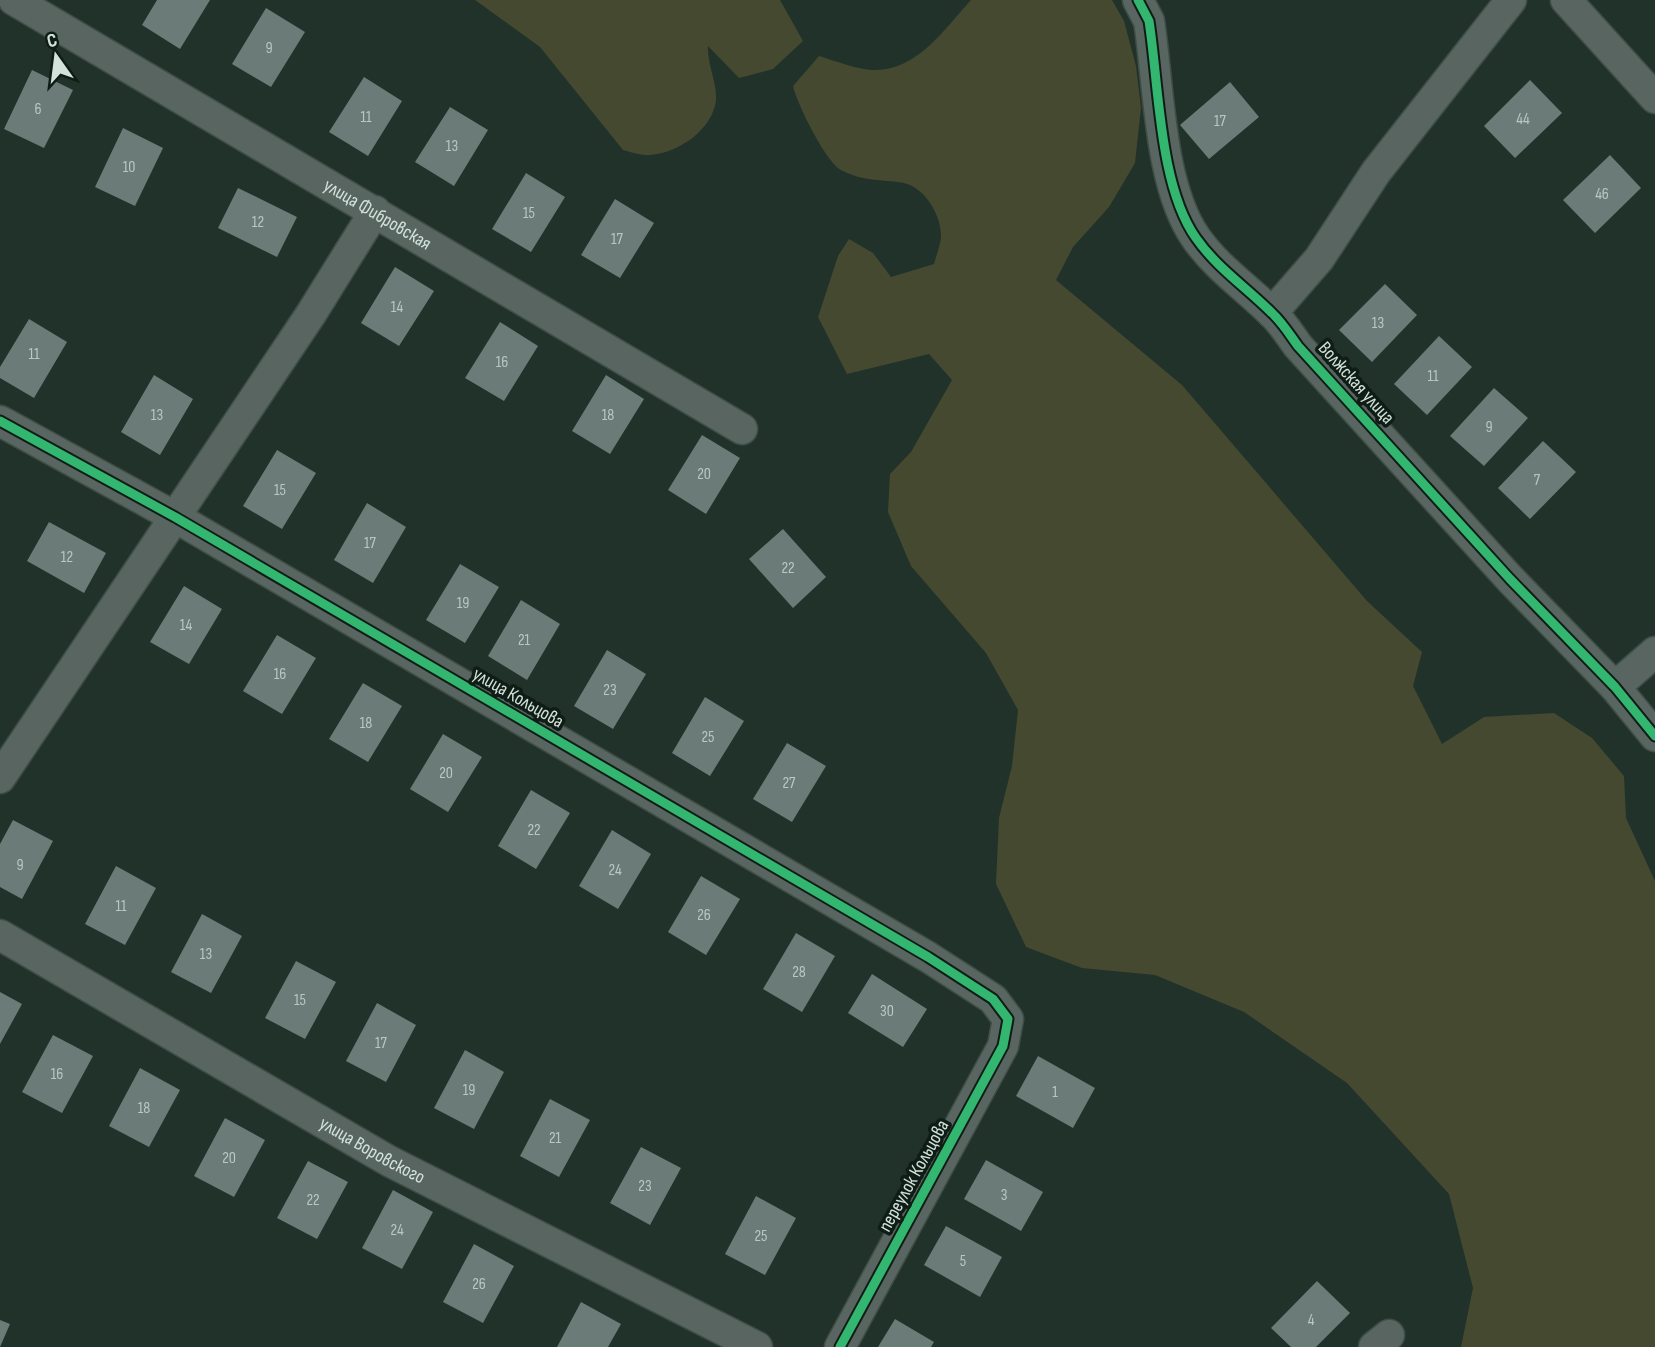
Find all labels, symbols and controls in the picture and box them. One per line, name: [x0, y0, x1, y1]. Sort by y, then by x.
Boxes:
north arrow: [21, 21, 91, 91]
text: С: [45, 29, 60, 53]
house number: 9: [265, 39, 273, 58]
house number: 6: [34, 100, 42, 119]
house number: 11: [360, 108, 372, 127]
house number: 44: [1516, 110, 1530, 129]
house number: 17: [1214, 112, 1227, 131]
house number: 13: [446, 137, 458, 156]
house number: 10: [123, 158, 135, 177]
street label: улица Фибровская: [320, 174, 436, 255]
house number: 46: [1595, 185, 1609, 204]
house number: 15: [523, 204, 535, 223]
house number: 12: [252, 213, 264, 232]
house number: 17: [611, 230, 624, 249]
house number: 14: [391, 298, 403, 317]
house number: 13: [1372, 314, 1384, 333]
street label: Волжская улица: [1313, 337, 1399, 429]
house number: 11: [28, 345, 40, 364]
house number: 16: [496, 353, 508, 372]
house number: 11: [1427, 367, 1439, 386]
house number: 13: [151, 406, 163, 425]
house number: 18: [602, 406, 614, 425]
house number: 9: [1485, 418, 1493, 437]
house number: 20: [697, 465, 711, 484]
house number: 7: [1534, 471, 1541, 490]
house number: 15: [274, 481, 286, 500]
house number: 17: [364, 534, 377, 553]
house number: 12: [61, 548, 73, 567]
house number: 22: [781, 559, 795, 578]
house number: 19: [457, 594, 469, 613]
house number: 14: [180, 616, 192, 635]
house number: 21: [518, 631, 531, 650]
street label: улица Кольцова: [468, 663, 568, 733]
house number: 16: [274, 665, 286, 684]
house number: 23: [603, 681, 617, 700]
house number: 18: [360, 714, 372, 733]
house number: 25: [701, 728, 715, 747]
house number: 20: [439, 764, 453, 783]
house number: 27: [782, 774, 796, 793]
house number: 22: [527, 821, 541, 840]
house number: 9: [16, 856, 24, 875]
house number: 24: [608, 861, 622, 880]
house number: 11: [115, 897, 127, 916]
house number: 26: [697, 906, 711, 925]
house number: 13: [200, 945, 212, 964]
house number: 28: [792, 963, 806, 982]
house number: 15: [294, 991, 306, 1010]
house number: 30: [880, 1002, 894, 1021]
house number: 17: [375, 1034, 388, 1053]
house number: 16: [51, 1065, 63, 1084]
house number: 19: [463, 1081, 475, 1100]
house number: 1: [1052, 1083, 1058, 1102]
house number: 18: [138, 1099, 150, 1118]
street label: улица Воровского: [315, 1112, 429, 1189]
street label: переулок Кольцова: [874, 1116, 954, 1236]
house number: 21: [549, 1129, 562, 1148]
house number: 20: [222, 1149, 236, 1168]
house number: 23: [638, 1177, 652, 1196]
house number: 3: [1001, 1186, 1007, 1205]
house number: 22: [306, 1191, 320, 1210]
house number: 24: [390, 1221, 404, 1240]
house number: 25: [754, 1227, 768, 1246]
house number: 5: [960, 1252, 966, 1271]
house number: 26: [472, 1275, 486, 1294]
house number: 4: [1308, 1311, 1315, 1330]

